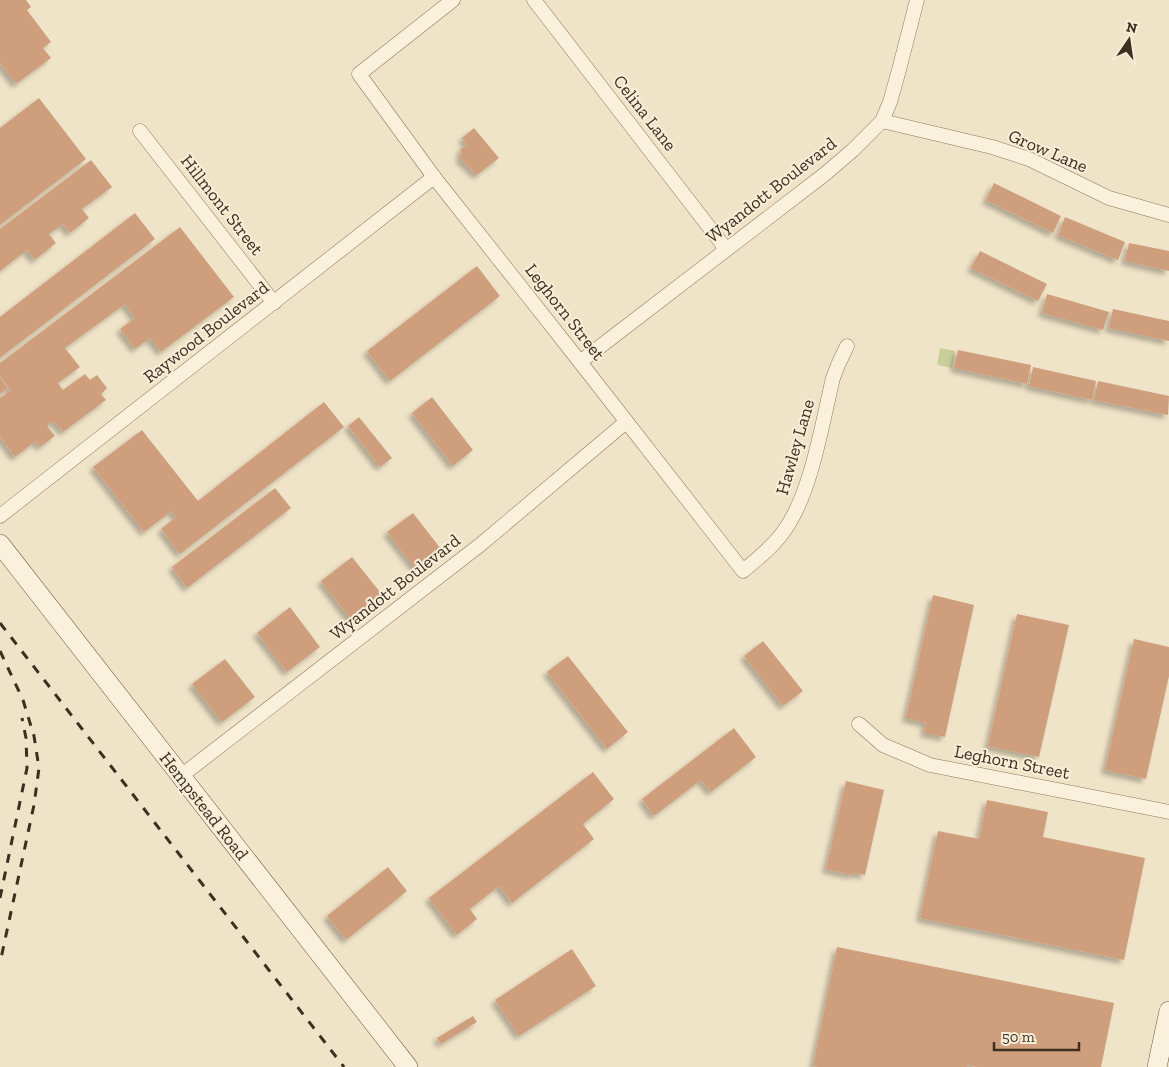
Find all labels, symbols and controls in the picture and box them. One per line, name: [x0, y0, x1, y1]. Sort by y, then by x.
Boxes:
north arrow: [1104, 15, 1154, 65]
text: N: [1125, 18, 1139, 37]
street label: Celina Lane: [609, 71, 681, 155]
street label: Grow Lane: [1005, 125, 1091, 177]
street label: Wyandott Boulevard: [701, 132, 841, 248]
street label: Hillmont Street: [176, 150, 268, 260]
street label: Leghorn Street: [520, 259, 610, 365]
street label: Raywood Boulevard: [139, 276, 273, 388]
street label: Hawley Lane: [771, 397, 819, 497]
street label: Wyandott Boulevard: [325, 529, 465, 645]
street label: Leghorn Street: [953, 740, 1072, 784]
street label: Hempstead Road: [155, 747, 253, 865]
scale bar: [994, 1020, 1079, 1052]
text: 50 m: [1002, 1028, 1035, 1046]

